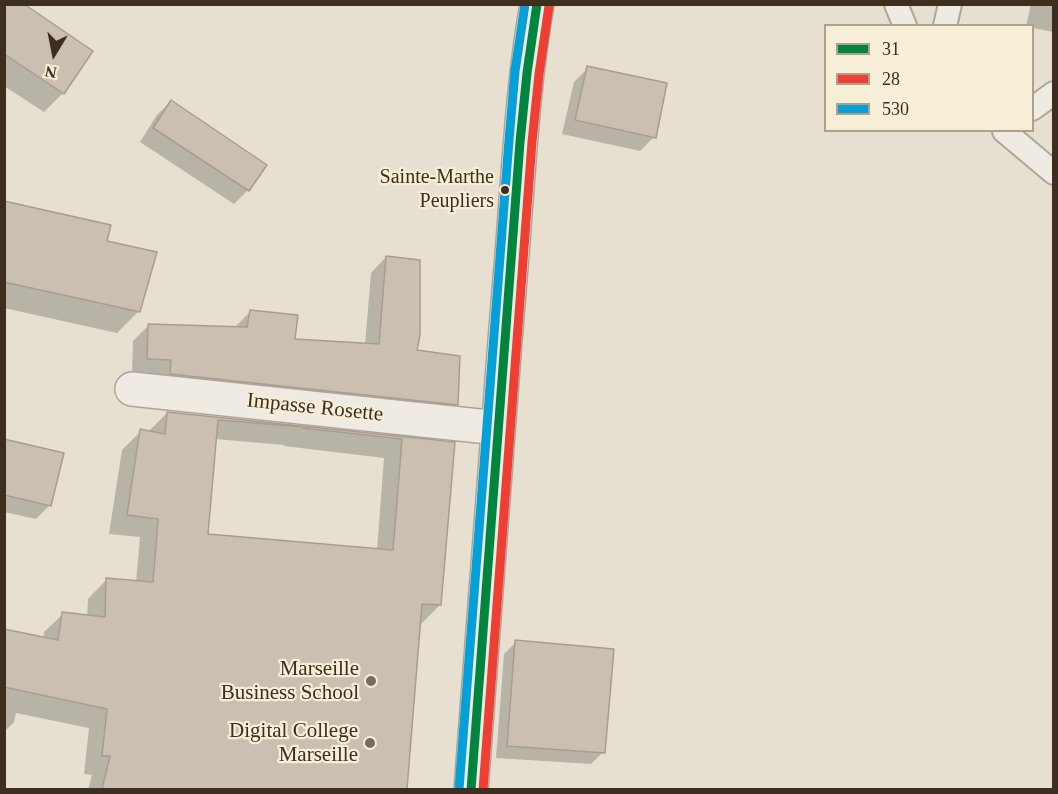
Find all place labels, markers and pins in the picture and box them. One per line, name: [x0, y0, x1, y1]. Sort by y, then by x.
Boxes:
place label: Sainte-Marthe Peupliers: [380, 166, 494, 213]
marker: Sainte-Marthe Peupliers: [499, 184, 511, 196]
place label: Marseille Business School: [221, 656, 359, 706]
marker: Marseille Business School: [364, 674, 378, 688]
place label: Digital College Marseille: [229, 718, 358, 768]
marker: Digital College Marseille: [363, 736, 377, 750]

